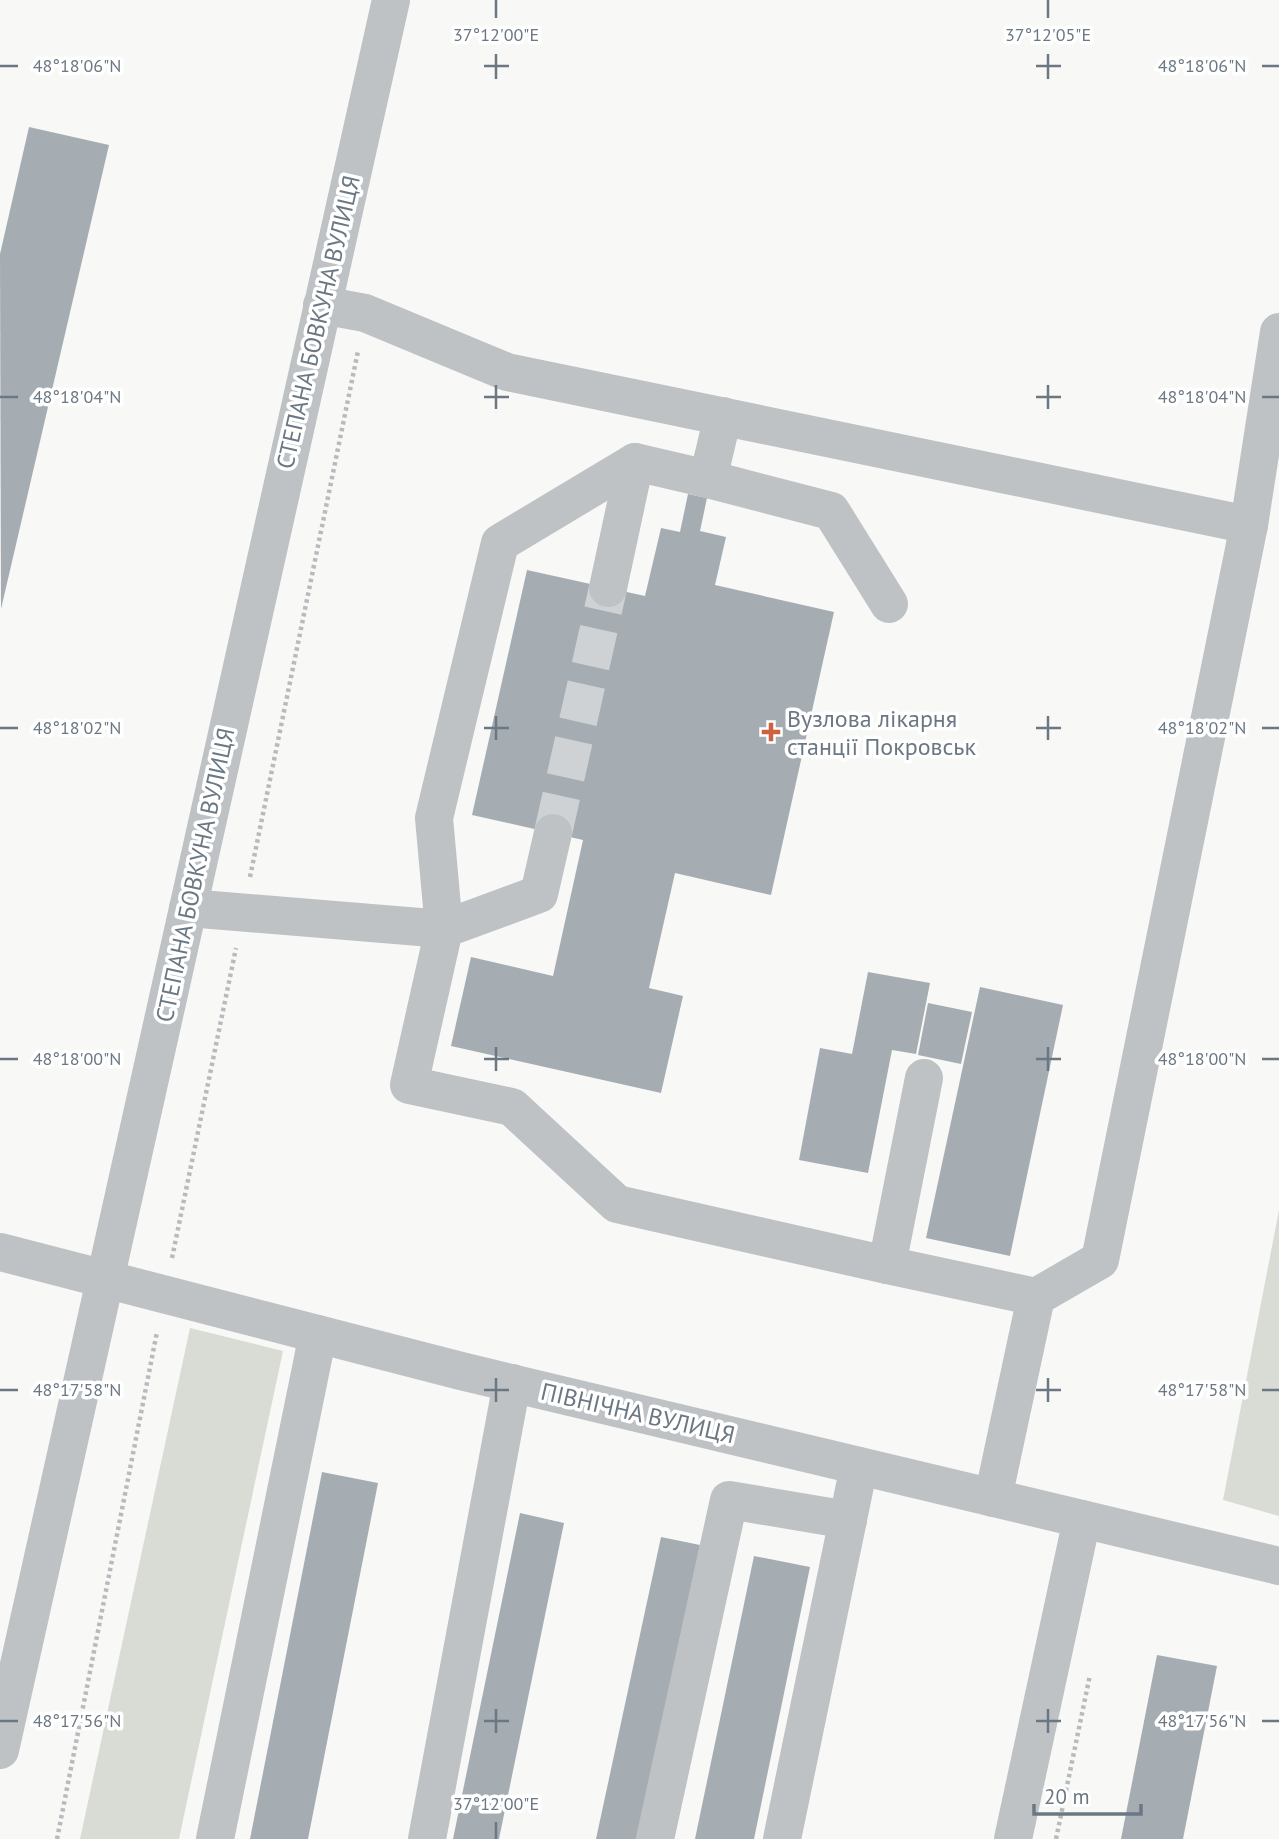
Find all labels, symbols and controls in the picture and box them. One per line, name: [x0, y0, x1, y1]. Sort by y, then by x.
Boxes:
text: 37°12'00"E: [453, 23, 539, 46]
text: 37°12'05"E: [1005, 23, 1091, 46]
text: 48°18'06"N: [33, 54, 121, 77]
text: 48°18'06"N: [1158, 54, 1246, 77]
street label: СТЕПАНА БОВКУНА ВУЛИЦЯ: [269, 172, 367, 472]
text: 48°18'04"N: [33, 385, 121, 408]
text: 48°18'04"N: [1158, 385, 1246, 408]
place label: Вузлова лікарня станції Покровськ: [787, 703, 976, 762]
text: 48°18'02"N: [33, 716, 121, 739]
text: 48°18'02"N: [1158, 716, 1246, 739]
marker: Вузлова лікарня станції Покровськ: [761, 722, 781, 742]
street label: СТЕПАНА БОВКУНА ВУЛИЦЯ: [149, 725, 241, 1025]
text: 48°18'00"N: [33, 1047, 121, 1070]
text: 48°18'00"N: [1158, 1047, 1246, 1070]
street label: ПІВНІЧНА ВУЛИЦЯ: [538, 1376, 738, 1450]
text: 48°17'58"N: [33, 1378, 121, 1401]
text: 48°17'58"N: [1158, 1378, 1246, 1401]
text: 48°17'56"N: [33, 1709, 121, 1732]
text: 48°17'56"N: [1158, 1709, 1246, 1732]
scale bar: [1034, 1772, 1141, 1816]
text: 20 m: [1044, 1783, 1090, 1810]
text: 37°12'00"E: [453, 1792, 539, 1815]

